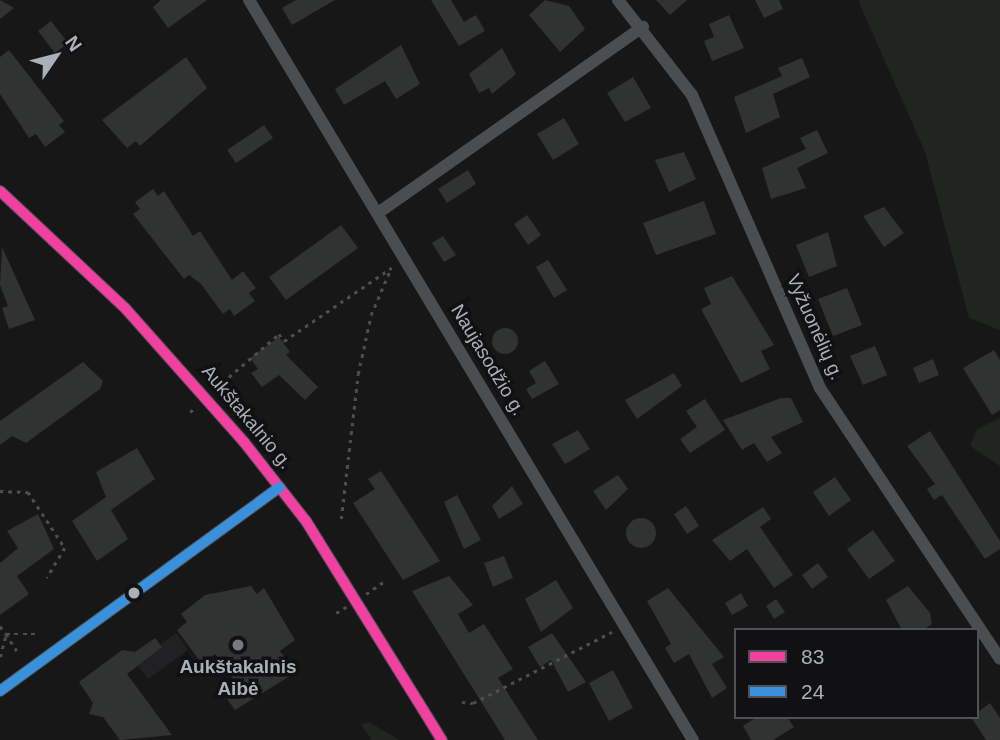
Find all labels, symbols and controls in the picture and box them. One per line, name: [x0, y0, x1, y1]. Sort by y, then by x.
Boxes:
north arrow: [21, 21, 91, 91]
text: N: [61, 32, 86, 55]
street label: Vyžuonėlių g.: [782, 271, 848, 383]
street label: Naujasodžio g.: [446, 300, 530, 420]
street label: Aukštakalnio g.: [197, 360, 297, 474]
unlabelled marker: [127, 586, 141, 600]
legend: [734, 628, 979, 719]
marker: Aukštakalnis Aibė: [230, 637, 246, 653]
text: 83: [801, 645, 824, 668]
place label: Aukštakalnis Aibė: [179, 656, 297, 700]
text: 24: [801, 680, 824, 703]

